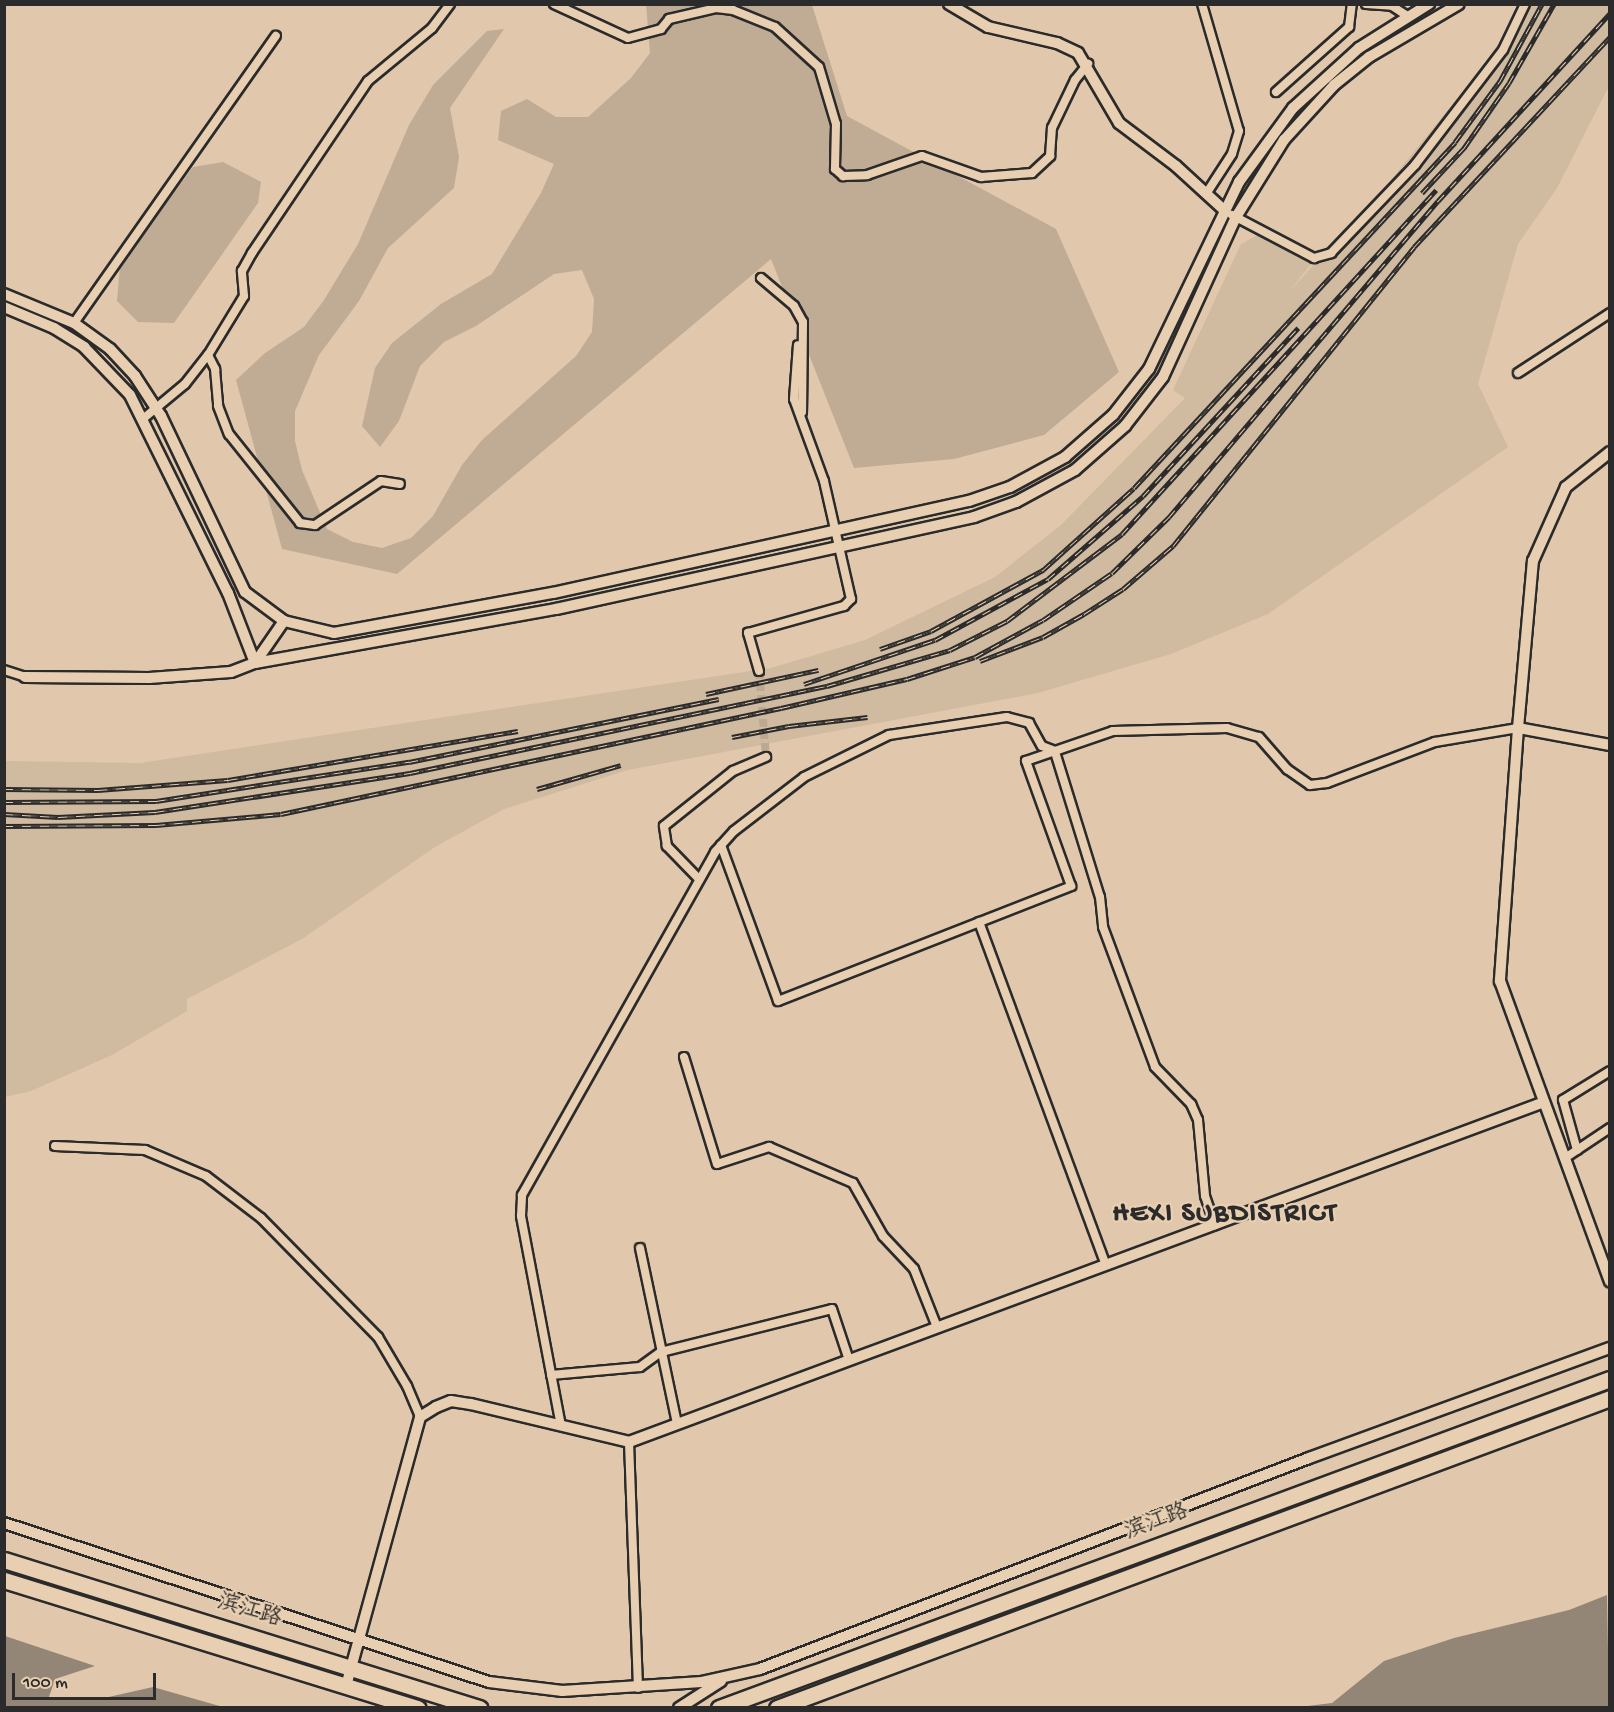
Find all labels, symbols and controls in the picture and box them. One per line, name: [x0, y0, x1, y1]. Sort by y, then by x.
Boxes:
district label: HEXI SUBDISTRICT: [1112, 1198, 1338, 1232]
street label: 滨江路: [1121, 1499, 1193, 1547]
street label: 滨江路: [214, 1590, 284, 1634]
scale bar: [15, 1661, 159, 1699]
text: 100 m: [23, 1673, 68, 1694]

